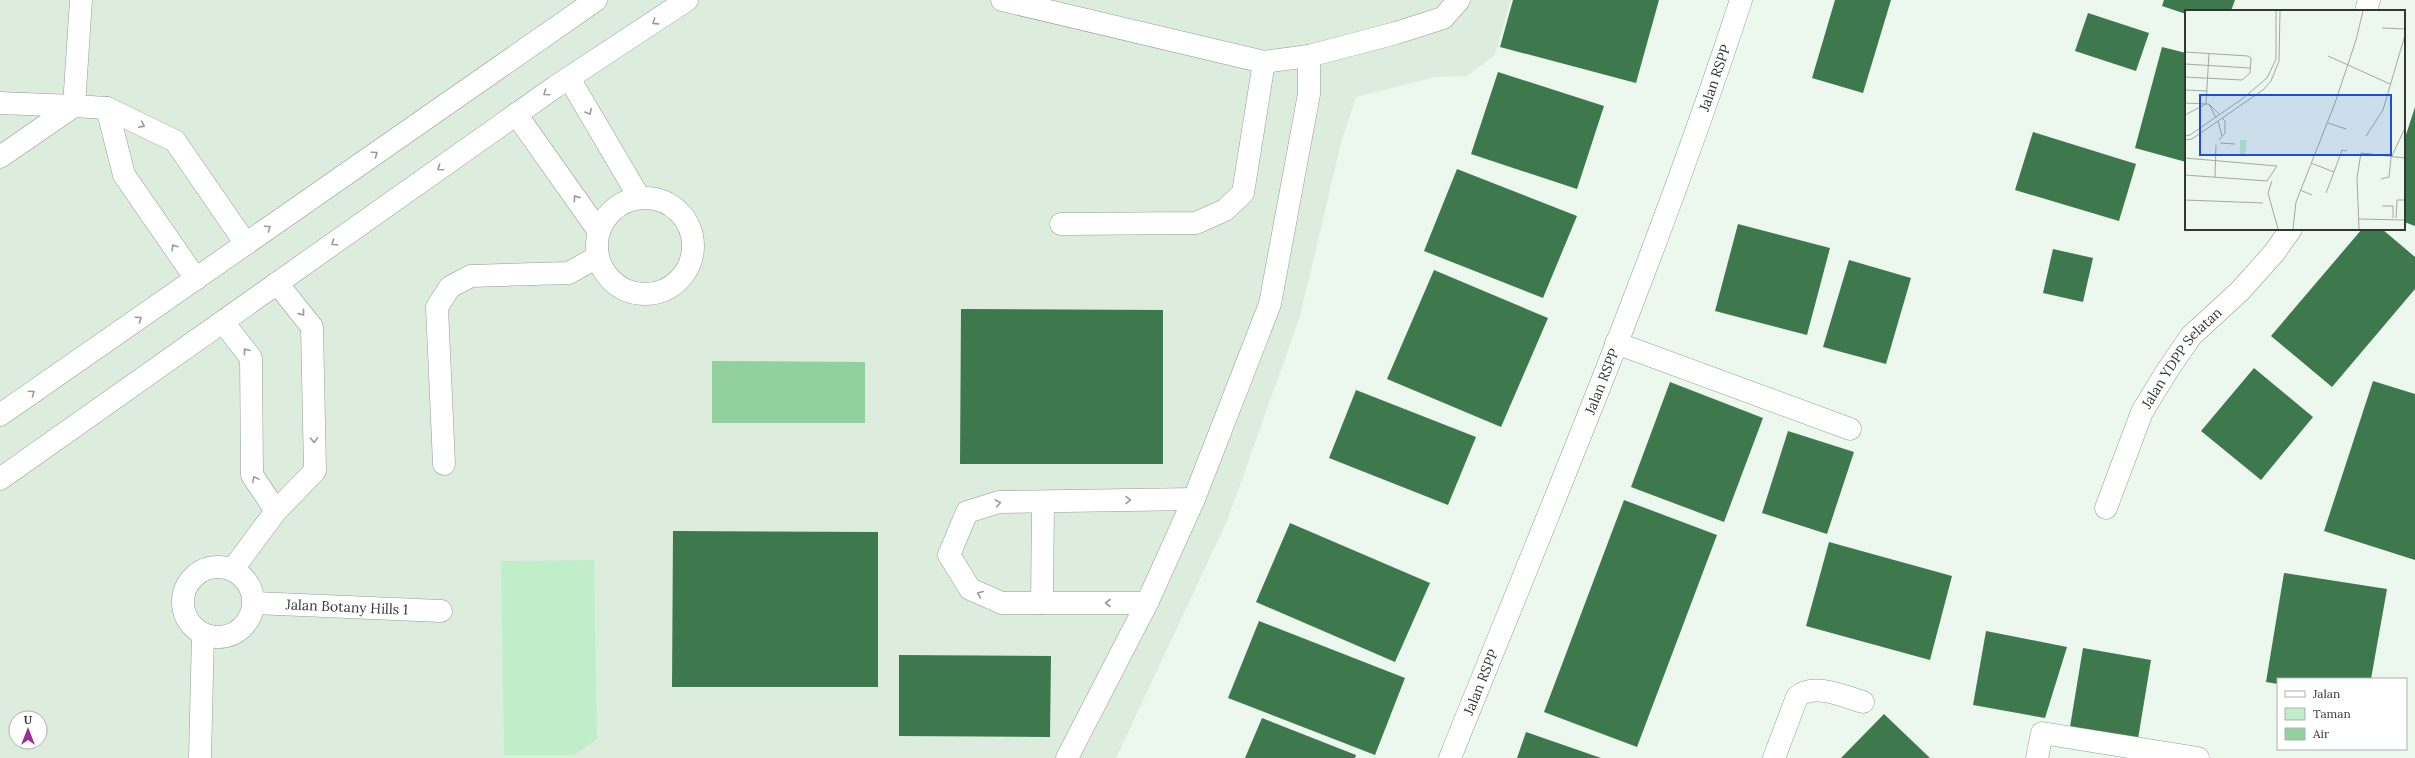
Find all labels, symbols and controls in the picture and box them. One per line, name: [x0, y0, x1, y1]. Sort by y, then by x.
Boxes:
inset map: [2185, 10, 2405, 230]
one-way arrow: [652, 17, 659, 24]
street label: Jalan RSPP: [1695, 42, 1735, 114]
one-way arrow: [544, 88, 551, 95]
one-way arrow: [584, 108, 592, 115]
one-way arrow: [138, 120, 146, 128]
one-way arrow: [371, 151, 378, 159]
one-way arrow: [437, 163, 444, 171]
one-way arrow: [573, 195, 581, 202]
one-way arrow: [264, 226, 271, 233]
one-way arrow: [331, 238, 338, 246]
one-way arrow: [171, 244, 179, 251]
street label: Jalan YDPP Selatan: [2137, 303, 2226, 412]
one-way arrow: [297, 309, 304, 316]
one-way arrow: [135, 316, 142, 324]
street label: Jalan RSPP: [1580, 346, 1623, 418]
one-way arrow: [244, 349, 251, 356]
one-way arrow: [28, 390, 35, 398]
one-way arrow: [310, 437, 318, 443]
one-way arrow: [252, 476, 260, 483]
one-way arrow: [1125, 496, 1131, 504]
one-way arrow: [995, 499, 1001, 508]
one-way arrow: [976, 590, 983, 598]
street label: Jalan Botany Hills 1: [284, 595, 408, 619]
one-way arrow: [1105, 599, 1111, 607]
street label: Jalan RSPP: [1459, 646, 1502, 718]
legend: [2277, 678, 2407, 750]
text: Jalan: [2312, 686, 2340, 701]
text: Taman: [2313, 706, 2351, 721]
north arrow: [8, 710, 48, 750]
text: U: [24, 713, 33, 727]
text: Air: [2312, 726, 2330, 741]

